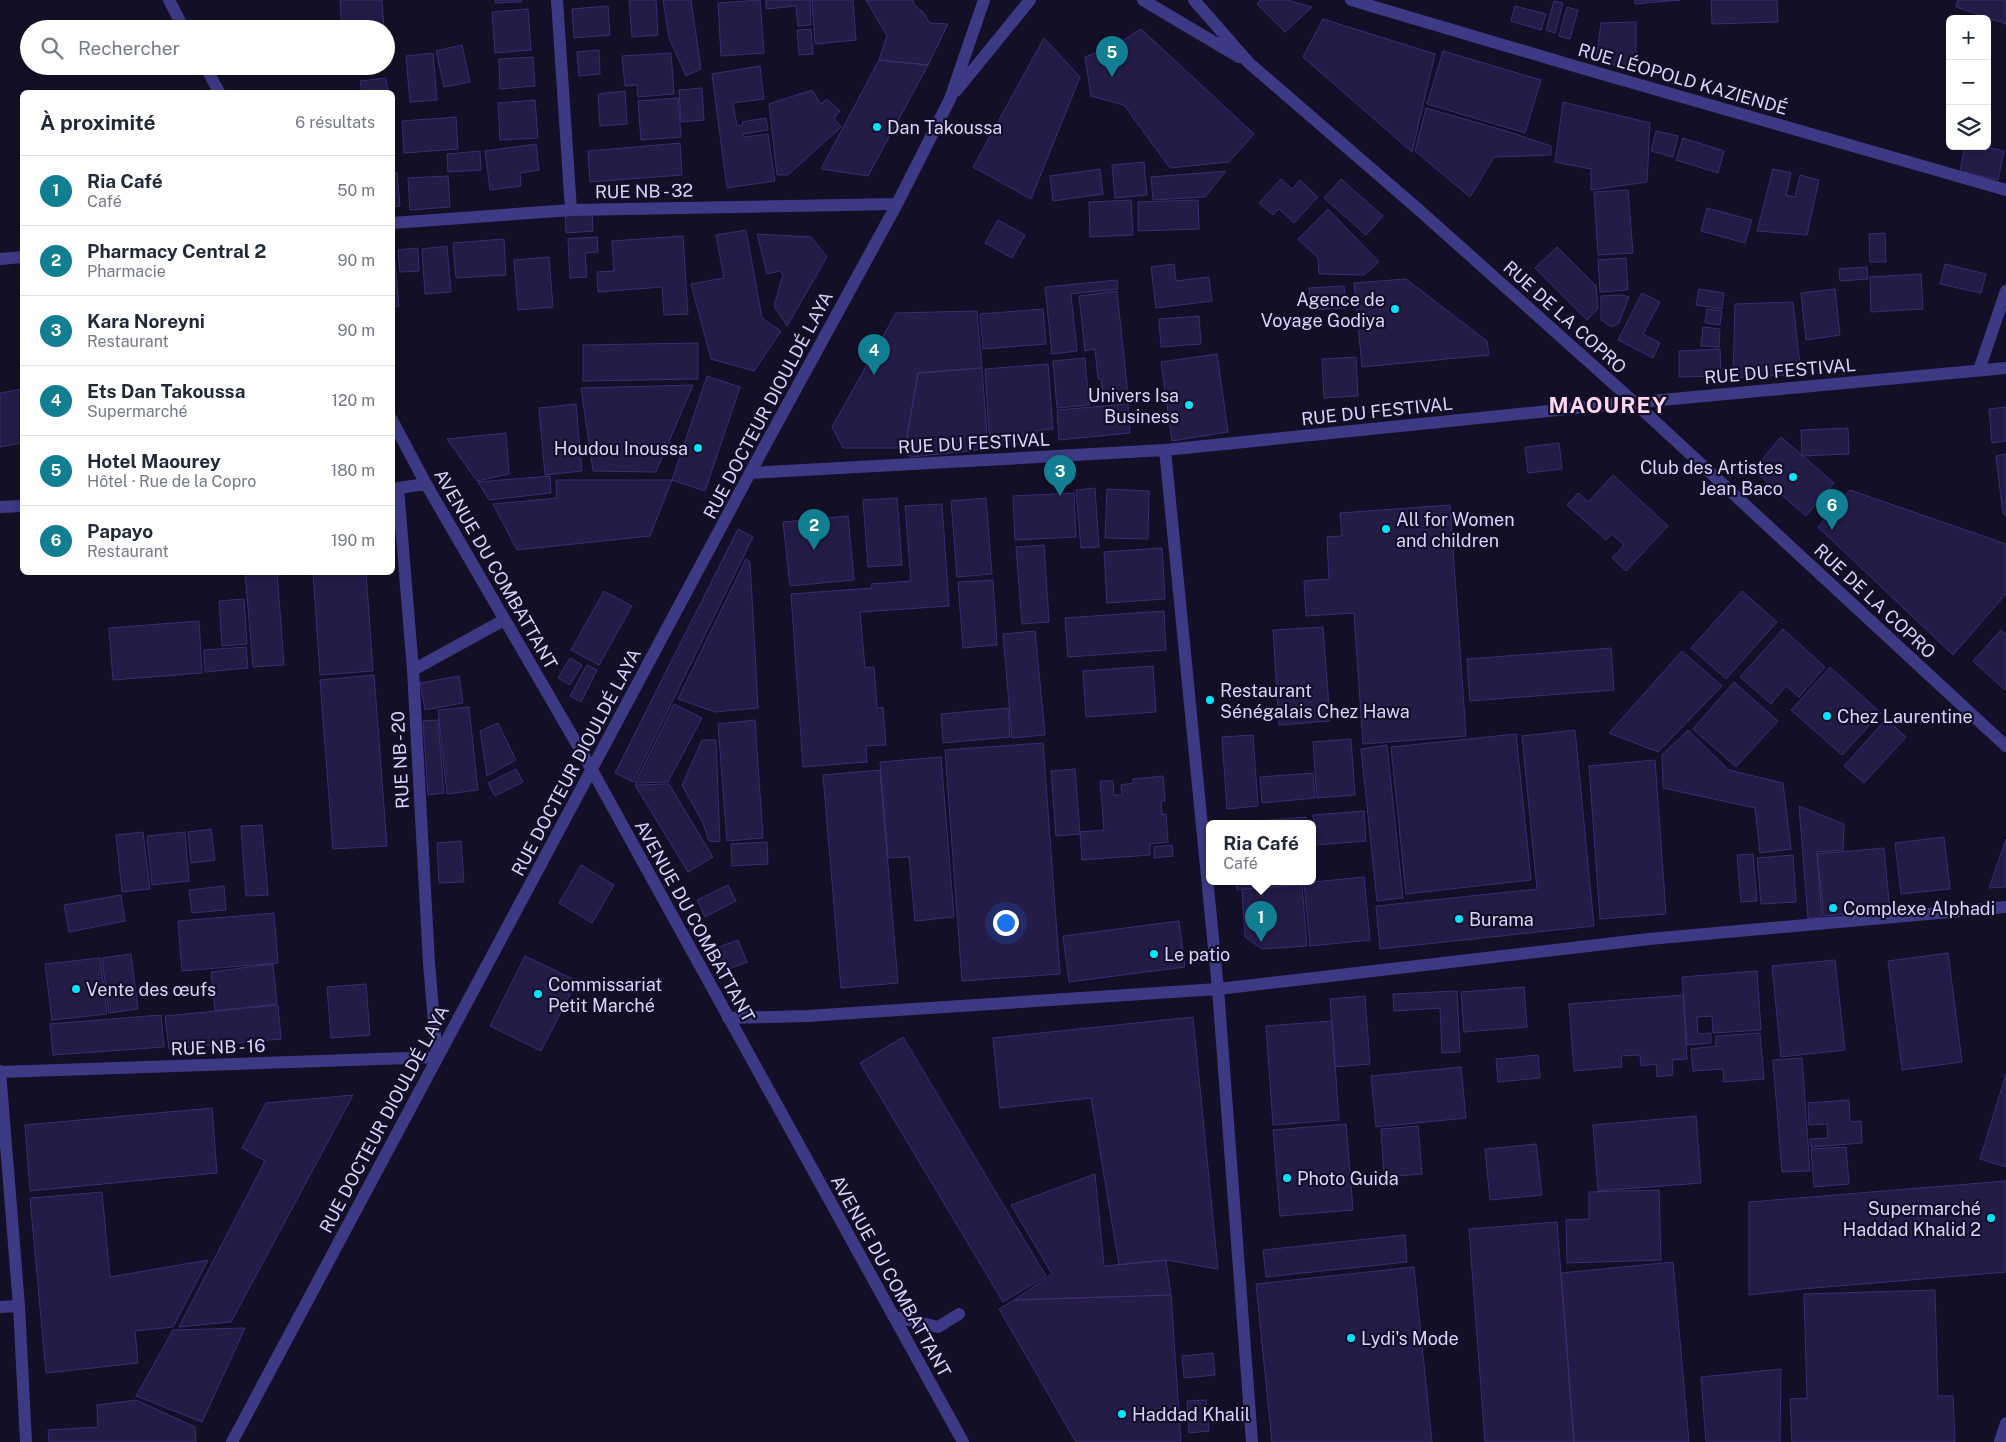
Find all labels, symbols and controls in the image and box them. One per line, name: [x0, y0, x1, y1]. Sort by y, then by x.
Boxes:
map controls: [1946, 15, 1991, 150]
button: +: [1946, 15, 1991, 60]
search box: [20, 20, 395, 75]
icon: search: [38, 34, 66, 62]
pin: 5: [1096, 36, 1128, 77]
text: Rechercher: [78, 37, 180, 59]
street label: RUE LÉOPOLD KAZIENDÉ: [1576, 38, 1791, 119]
button: −: [1946, 60, 1991, 105]
button: layers: [1946, 105, 1991, 150]
text: À proximité: [40, 110, 156, 135]
text: 6 résultats: [295, 113, 375, 132]
place label: Dan Takoussa: [887, 117, 1002, 138]
marker: Dan Takoussa: [871, 121, 883, 133]
text: Ria Café: [87, 170, 163, 192]
street label: RUE NB - 32: [595, 180, 693, 202]
text: 1: [53, 181, 59, 200]
text: 50 m: [337, 181, 375, 200]
text: Café: [87, 192, 122, 211]
text: Pharmacy Central 2: [87, 240, 266, 262]
text: 2: [51, 251, 61, 270]
text: 90 m: [338, 251, 375, 270]
street label: RUE DE LA COPRO: [1499, 256, 1631, 378]
text: Pharmacie: [87, 262, 166, 281]
street label: RUE DOCTEUR DIOULDÉ LAYA: [698, 287, 837, 522]
place label: Agence de Voyage Godiya: [1261, 289, 1385, 331]
marker: Agence de Voyage Godiya: [1389, 303, 1401, 315]
text: Kara Noreyni: [87, 310, 205, 332]
text: 3: [51, 321, 61, 340]
text: 90 m: [338, 321, 375, 340]
text: Restaurant: [87, 332, 169, 351]
pin: 4: [858, 334, 890, 375]
street label: RUE DU FESTIVAL: [1703, 354, 1857, 388]
text: Ets Dan Takoussa: [87, 380, 245, 402]
place label: Univers Isa Business: [1088, 385, 1179, 427]
text: 4: [51, 391, 61, 410]
text: 120 m: [331, 391, 375, 410]
district label: MAOUREY: [1548, 392, 1668, 418]
street label: RUE DU FESTIVAL: [1300, 393, 1454, 429]
marker: Univers Isa Business: [1183, 399, 1195, 411]
text: Supermarché: [87, 402, 188, 421]
street label: RUE DU FESTIVAL: [897, 429, 1051, 457]
place label: Houdou Inoussa: [554, 438, 688, 459]
marker: Houdou Inoussa: [692, 442, 704, 454]
text: Hotel Maourey: [87, 450, 221, 472]
pin: 3: [1044, 455, 1076, 496]
place label: Club des Artistes Jean Baco: [1640, 457, 1783, 499]
text: 5: [51, 461, 61, 480]
text: 180 m: [331, 461, 375, 480]
street label: AVENUE DU COMBATTANT: [430, 465, 562, 673]
marker: Club des Artistes Jean Baco: [1787, 471, 1799, 483]
text: Hôtel · Rue de la Copro: [87, 472, 256, 491]
pin: 6: [1816, 489, 1848, 530]
pin: 2: [798, 509, 830, 550]
place label: All for Women and children: [1396, 509, 1515, 551]
text: Papayo: [87, 520, 153, 542]
marker: All for Women and children: [1380, 523, 1392, 535]
text: 6: [51, 531, 61, 550]
text: 190 m: [331, 531, 375, 550]
street label: RUE DE LA COPRO: [1810, 539, 1940, 663]
text: Restaurant: [87, 542, 169, 561]
street label: RUE DOCTEUR DIOULDÉ LAYA: [506, 644, 645, 879]
place label: Restaurant Sénégalais Chez Hawa: [1220, 680, 1410, 722]
marker: Restaurant Sénégalais Chez Hawa: [1204, 694, 1216, 706]
place label: Chez Laurentine: [1837, 706, 1973, 727]
marker: Chez Laurentine: [1821, 710, 1833, 722]
street label: RUE NB - 20: [387, 711, 413, 809]
street label: AVENUE DU COMBATTANT: [631, 817, 759, 1026]
popup: [1206, 820, 1316, 885]
text: Ria Café: [1223, 832, 1299, 854]
text: Café: [1223, 854, 1258, 873]
place label: Complexe Alphadi: [1843, 898, 1995, 919]
pin: 1: [1245, 901, 1277, 942]
marker: Complexe Alphadi: [1827, 902, 1839, 914]
place label: Burama: [1469, 909, 1534, 930]
your location: [993, 910, 1019, 936]
marker: Burama: [1453, 913, 1465, 925]
place label: Le patio: [1164, 944, 1230, 965]
marker: Le patio: [1148, 948, 1160, 960]
place label: Commissariat Petit Marché: [548, 974, 662, 1016]
place label: Vente des œufs: [86, 979, 216, 1000]
marker: Vente des œufs: [70, 983, 82, 995]
marker: Commissariat Petit Marché: [532, 988, 544, 1000]
street label: RUE DOCTEUR DIOULDÉ LAYA: [314, 1001, 453, 1236]
street label: RUE NB - 16: [170, 1035, 266, 1059]
place label: Photo Guida: [1297, 1168, 1399, 1189]
street label: AVENUE DU COMBATTANT: [827, 1172, 955, 1381]
marker: Photo Guida: [1281, 1172, 1293, 1184]
place label: Supermarché Haddad Khalid 2: [1843, 1198, 1981, 1240]
marker: Supermarché Haddad Khalid 2: [1985, 1212, 1997, 1224]
place label: Lydi's Mode: [1361, 1328, 1459, 1349]
marker: Lydi's Mode: [1345, 1332, 1357, 1344]
place label: Haddad Khalil: [1132, 1404, 1250, 1425]
marker: Haddad Khalil: [1116, 1408, 1128, 1420]

